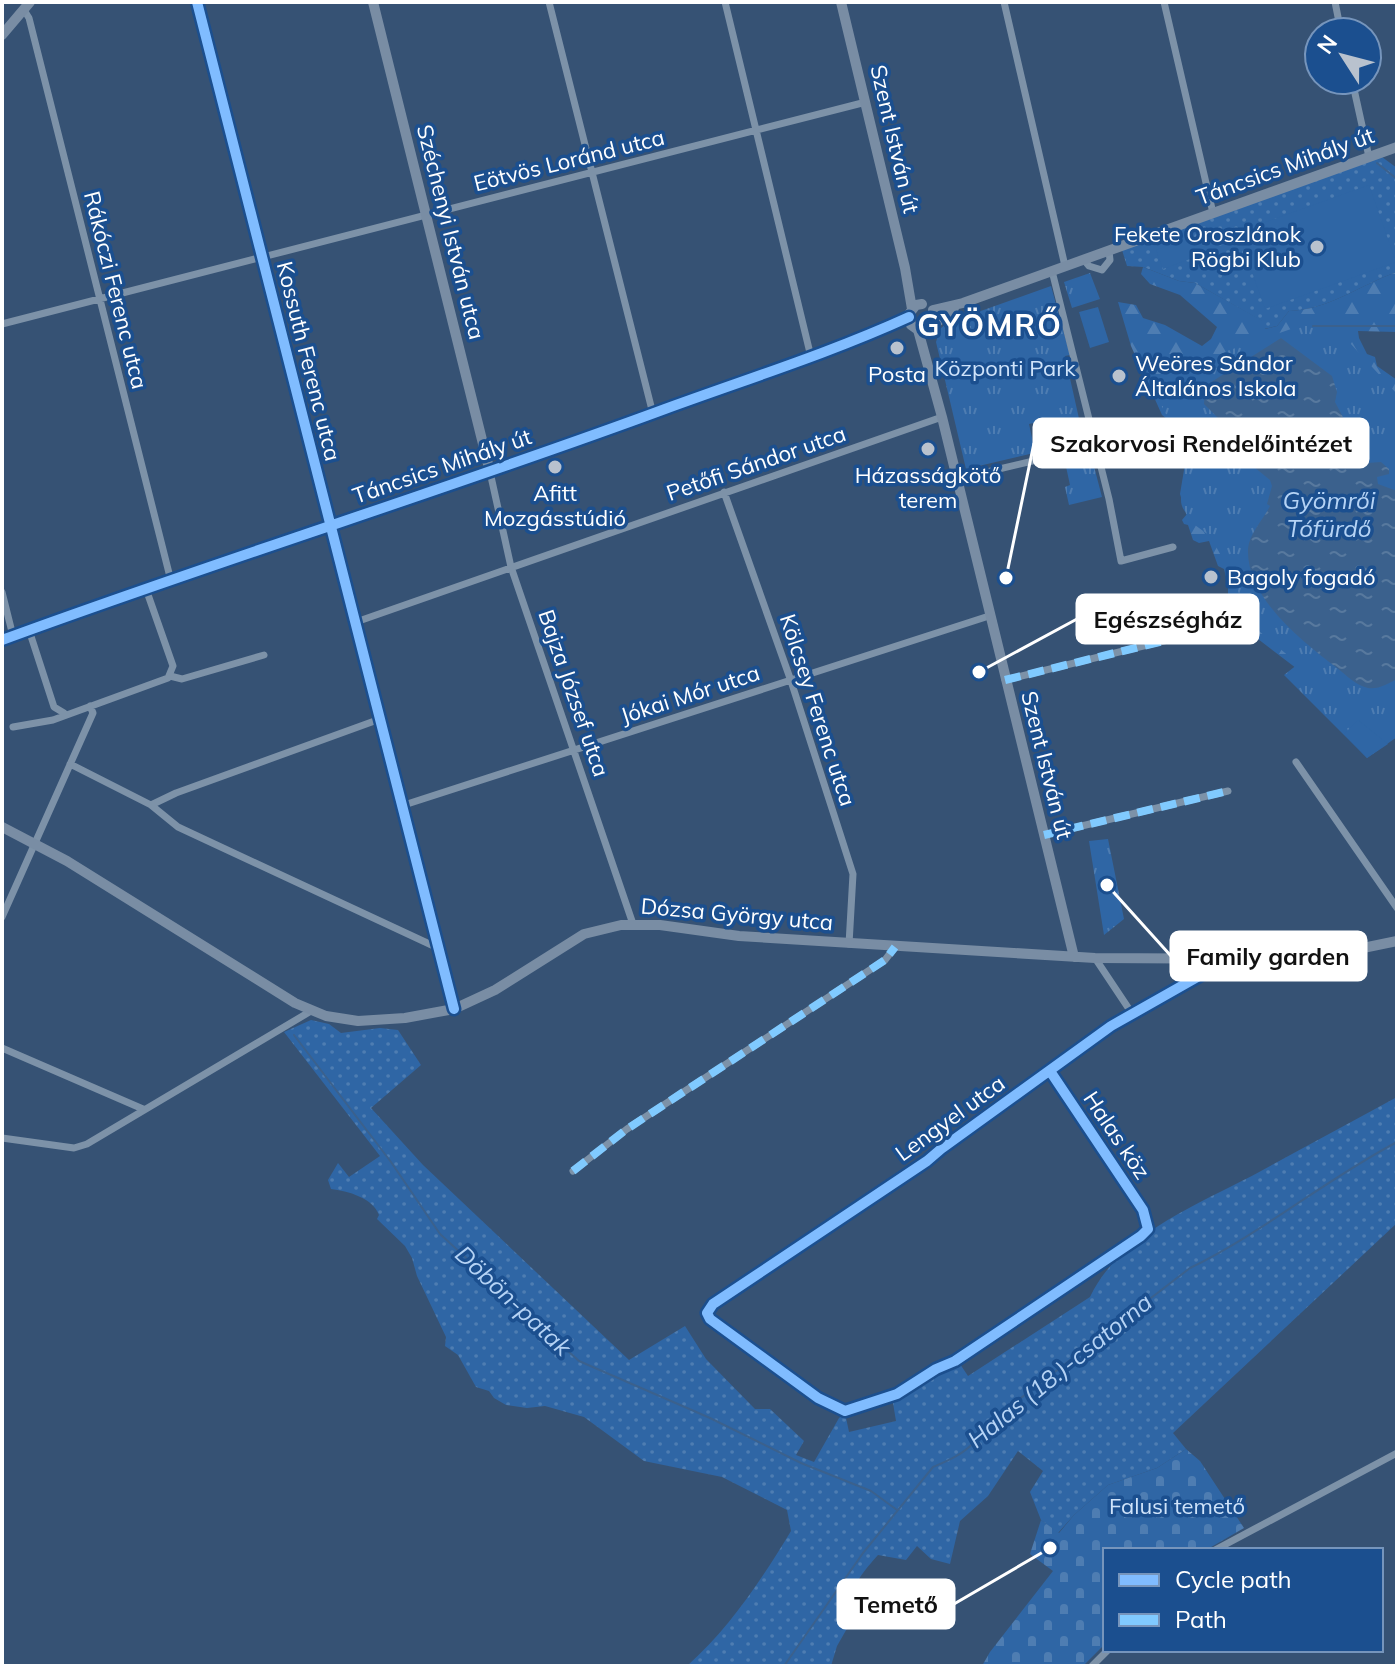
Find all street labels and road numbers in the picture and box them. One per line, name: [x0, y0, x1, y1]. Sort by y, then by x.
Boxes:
street label: Szent István út: [864, 62, 926, 216]
street label: Táncsics Mihály út: [1192, 121, 1378, 211]
street label: Széchenyi István utca: [411, 122, 491, 342]
street label: Eötvös Loránd utca: [471, 123, 667, 197]
street label: Rákóczi Ferenc utca: [78, 188, 154, 392]
street label: Kossuth Ferenc utca: [271, 258, 347, 464]
street label: Petőfi Sándor utca: [663, 419, 849, 507]
street label: Táncsics Mihály út: [349, 422, 535, 510]
street label: Bajza József utca: [532, 606, 616, 780]
street label: Kölcsey Ferenc utca: [774, 611, 862, 809]
street label: Jókai Mór utca: [617, 658, 763, 730]
street label: Szent István út: [1015, 688, 1079, 842]
street label: Dózsa György utca: [640, 892, 834, 936]
street label: Lengyel utca: [890, 1069, 1010, 1167]
street label: Halas köz: [1077, 1086, 1157, 1184]

